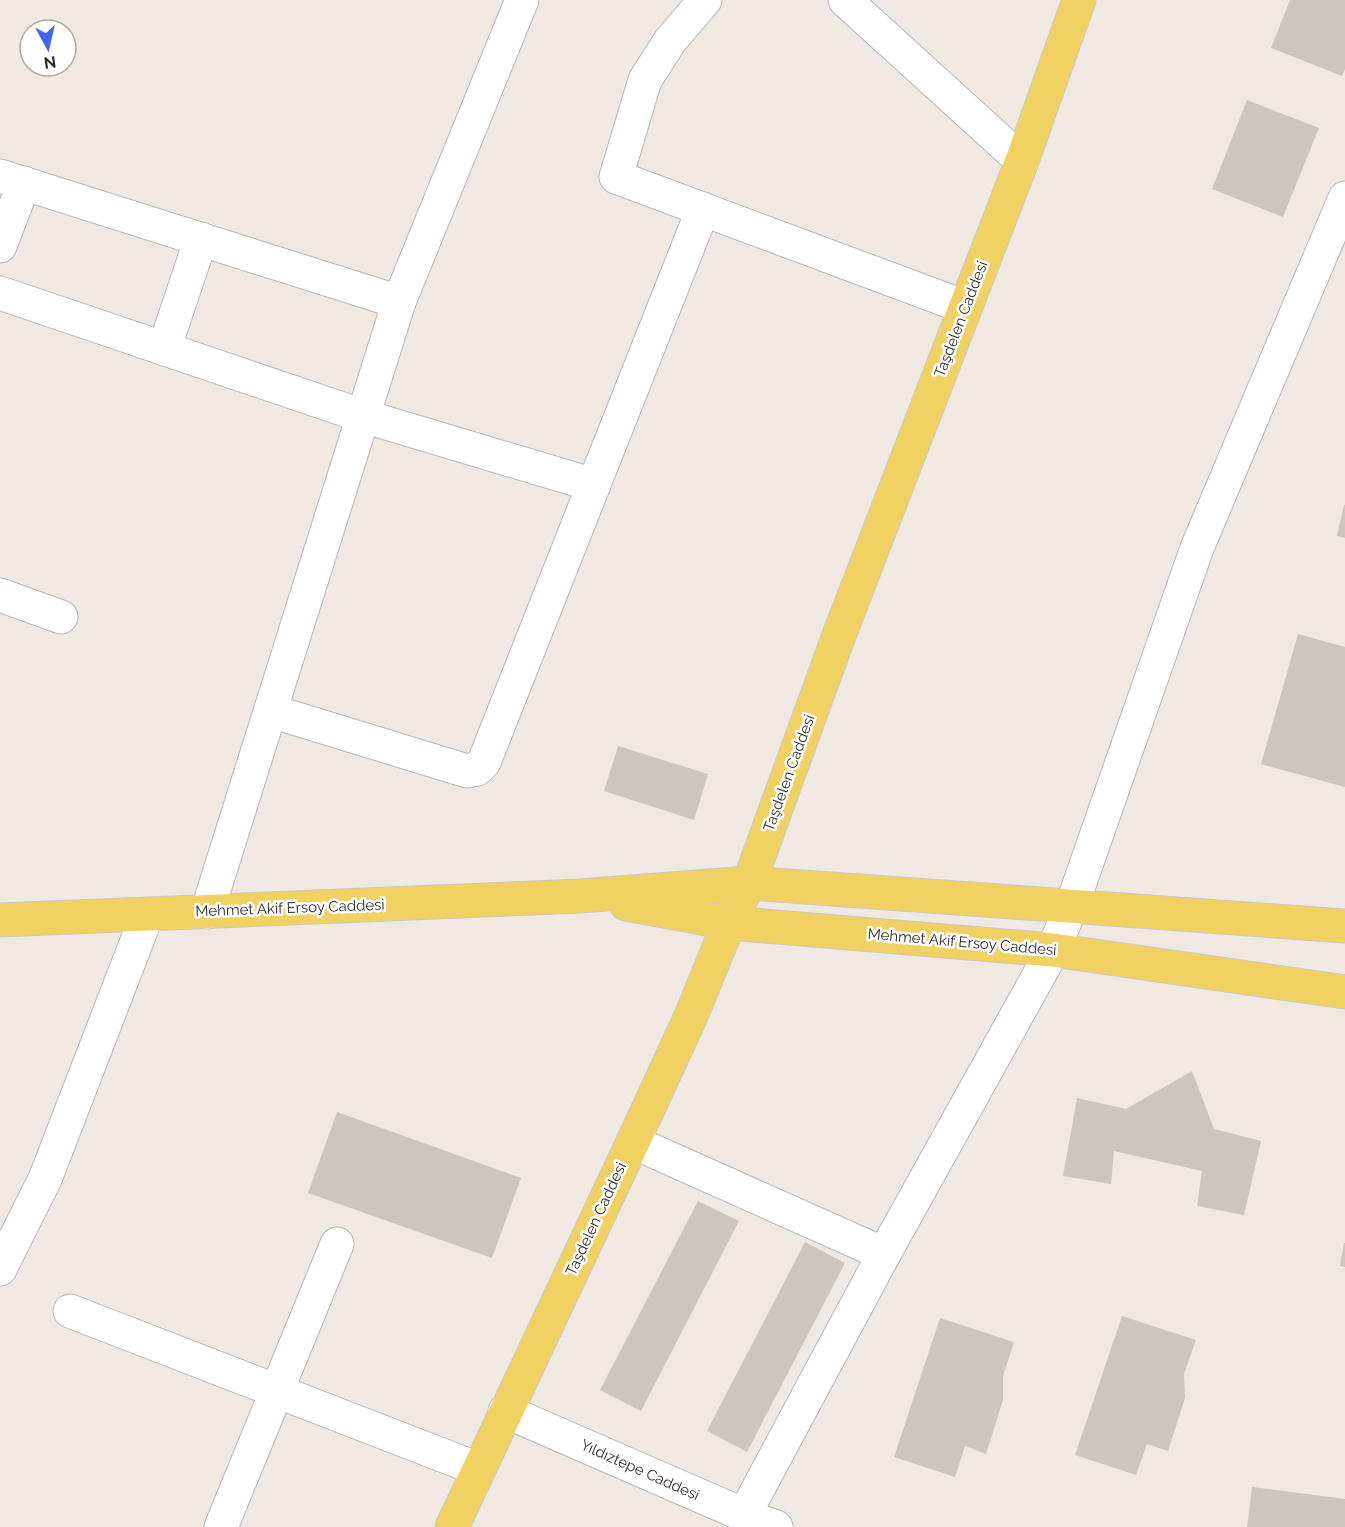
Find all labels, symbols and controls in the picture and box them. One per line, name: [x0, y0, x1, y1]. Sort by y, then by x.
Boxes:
north arrow: [18, 18, 78, 78]
text: N: [43, 52, 57, 73]
street label: Taşdelen Caddesi: [931, 258, 991, 380]
street label: Taşdelen Caddesi: [760, 712, 818, 834]
street label: Mehmet Akif Ersoy Caddesi: [195, 896, 385, 920]
street label: Mehmet Akif Ersoy Caddesi: [867, 925, 1057, 959]
street label: Taşdelen Caddesi: [562, 1159, 630, 1279]
street label: Yıldıztepe Caddesi: [578, 1436, 702, 1504]

